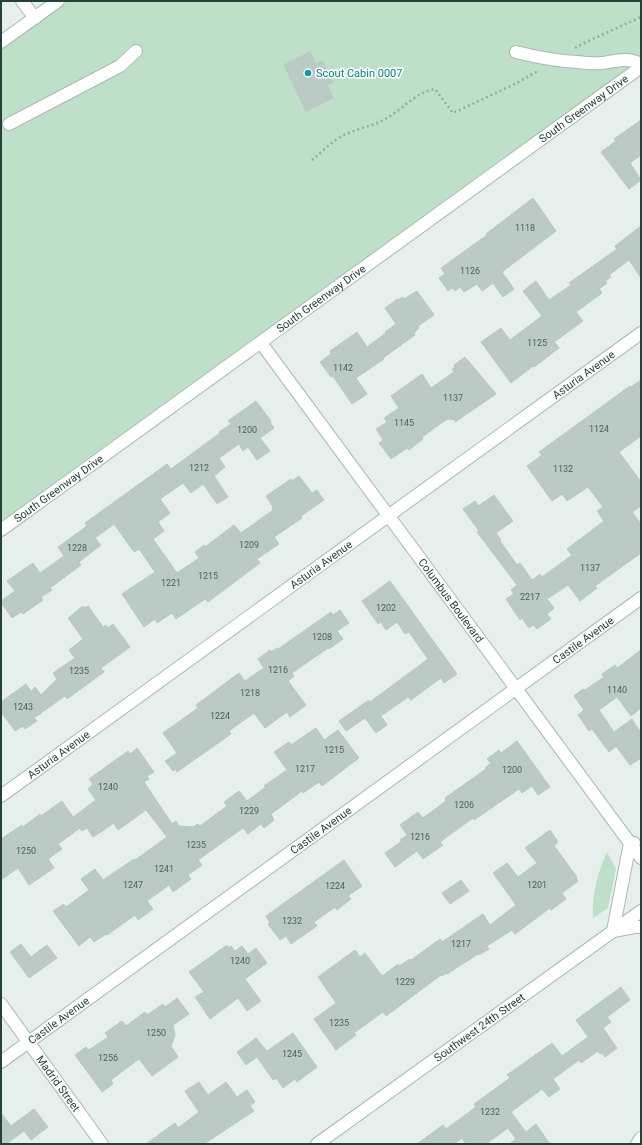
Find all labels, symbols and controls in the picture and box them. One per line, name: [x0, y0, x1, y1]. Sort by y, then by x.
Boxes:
place label: Scout Cabin 0007: [316, 67, 402, 80]
marker: Scout Cabin 0007: [303, 68, 313, 78]
street label: South Greenway Drive: [537, 72, 631, 146]
house number: 1118: [515, 223, 535, 233]
street label: South Greenway Drive: [274, 262, 369, 336]
house number: 1126: [460, 266, 480, 276]
house number: 1125: [527, 338, 547, 348]
street label: Asturia Avenue: [550, 348, 618, 402]
house number: 1142: [333, 363, 353, 373]
house number: 1137: [443, 393, 463, 403]
house number: 1145: [394, 418, 414, 428]
house number: 1124: [589, 424, 609, 434]
house number: 1200: [237, 425, 257, 435]
street label: South Greenway Drive: [12, 452, 106, 525]
house number: 1212: [189, 463, 209, 473]
house number: 1132: [553, 464, 573, 474]
street label: Asturia Avenue: [288, 538, 355, 592]
house number: 1209: [239, 540, 259, 550]
house number: 1228: [67, 543, 87, 553]
street label: Columbus Boulevard: [415, 556, 486, 645]
house number: 1137: [580, 563, 600, 573]
house number: 1215: [198, 571, 218, 581]
house number: 1221: [161, 578, 181, 588]
house number: 2217: [520, 592, 540, 602]
house number: 1202: [376, 603, 396, 613]
street label: Castile Avenue: [550, 614, 617, 667]
house number: 1208: [312, 632, 332, 642]
house number: 1216: [268, 665, 288, 675]
house number: 1235: [69, 666, 89, 676]
house number: 1140: [607, 685, 627, 695]
house number: 1218: [240, 688, 260, 698]
house number: 1243: [13, 702, 33, 712]
house number: 1224: [210, 711, 230, 721]
street label: Asturia Avenue: [25, 728, 93, 782]
house number: 1215: [324, 745, 344, 755]
house number: 1217: [295, 764, 315, 774]
house number: 1200: [502, 765, 522, 775]
house number: 1240: [98, 782, 118, 792]
house number: 1206: [454, 800, 474, 810]
street label: Castile Avenue: [288, 804, 354, 857]
house number: 1229: [239, 806, 259, 816]
house number: 1216: [410, 832, 430, 842]
house number: 1235: [186, 840, 206, 850]
house number: 1250: [16, 846, 36, 856]
house number: 1241: [154, 864, 174, 874]
house number: 1247: [123, 880, 143, 890]
house number: 1201: [527, 880, 547, 890]
house number: 1224: [325, 881, 345, 891]
house number: 1232: [282, 916, 302, 926]
house number: 1217: [451, 939, 471, 949]
house number: 1240: [230, 956, 250, 966]
house number: 1229: [395, 977, 415, 987]
street label: Southwest 24th Street: [432, 990, 528, 1065]
street label: Castile Avenue: [26, 994, 92, 1047]
house number: 1235: [329, 1018, 349, 1028]
house number: 1250: [146, 1028, 166, 1038]
house number: 1245: [282, 1049, 302, 1059]
street label: Madrid Street: [33, 1053, 83, 1115]
house number: 1256: [98, 1053, 118, 1063]
house number: 1232: [480, 1107, 500, 1117]

